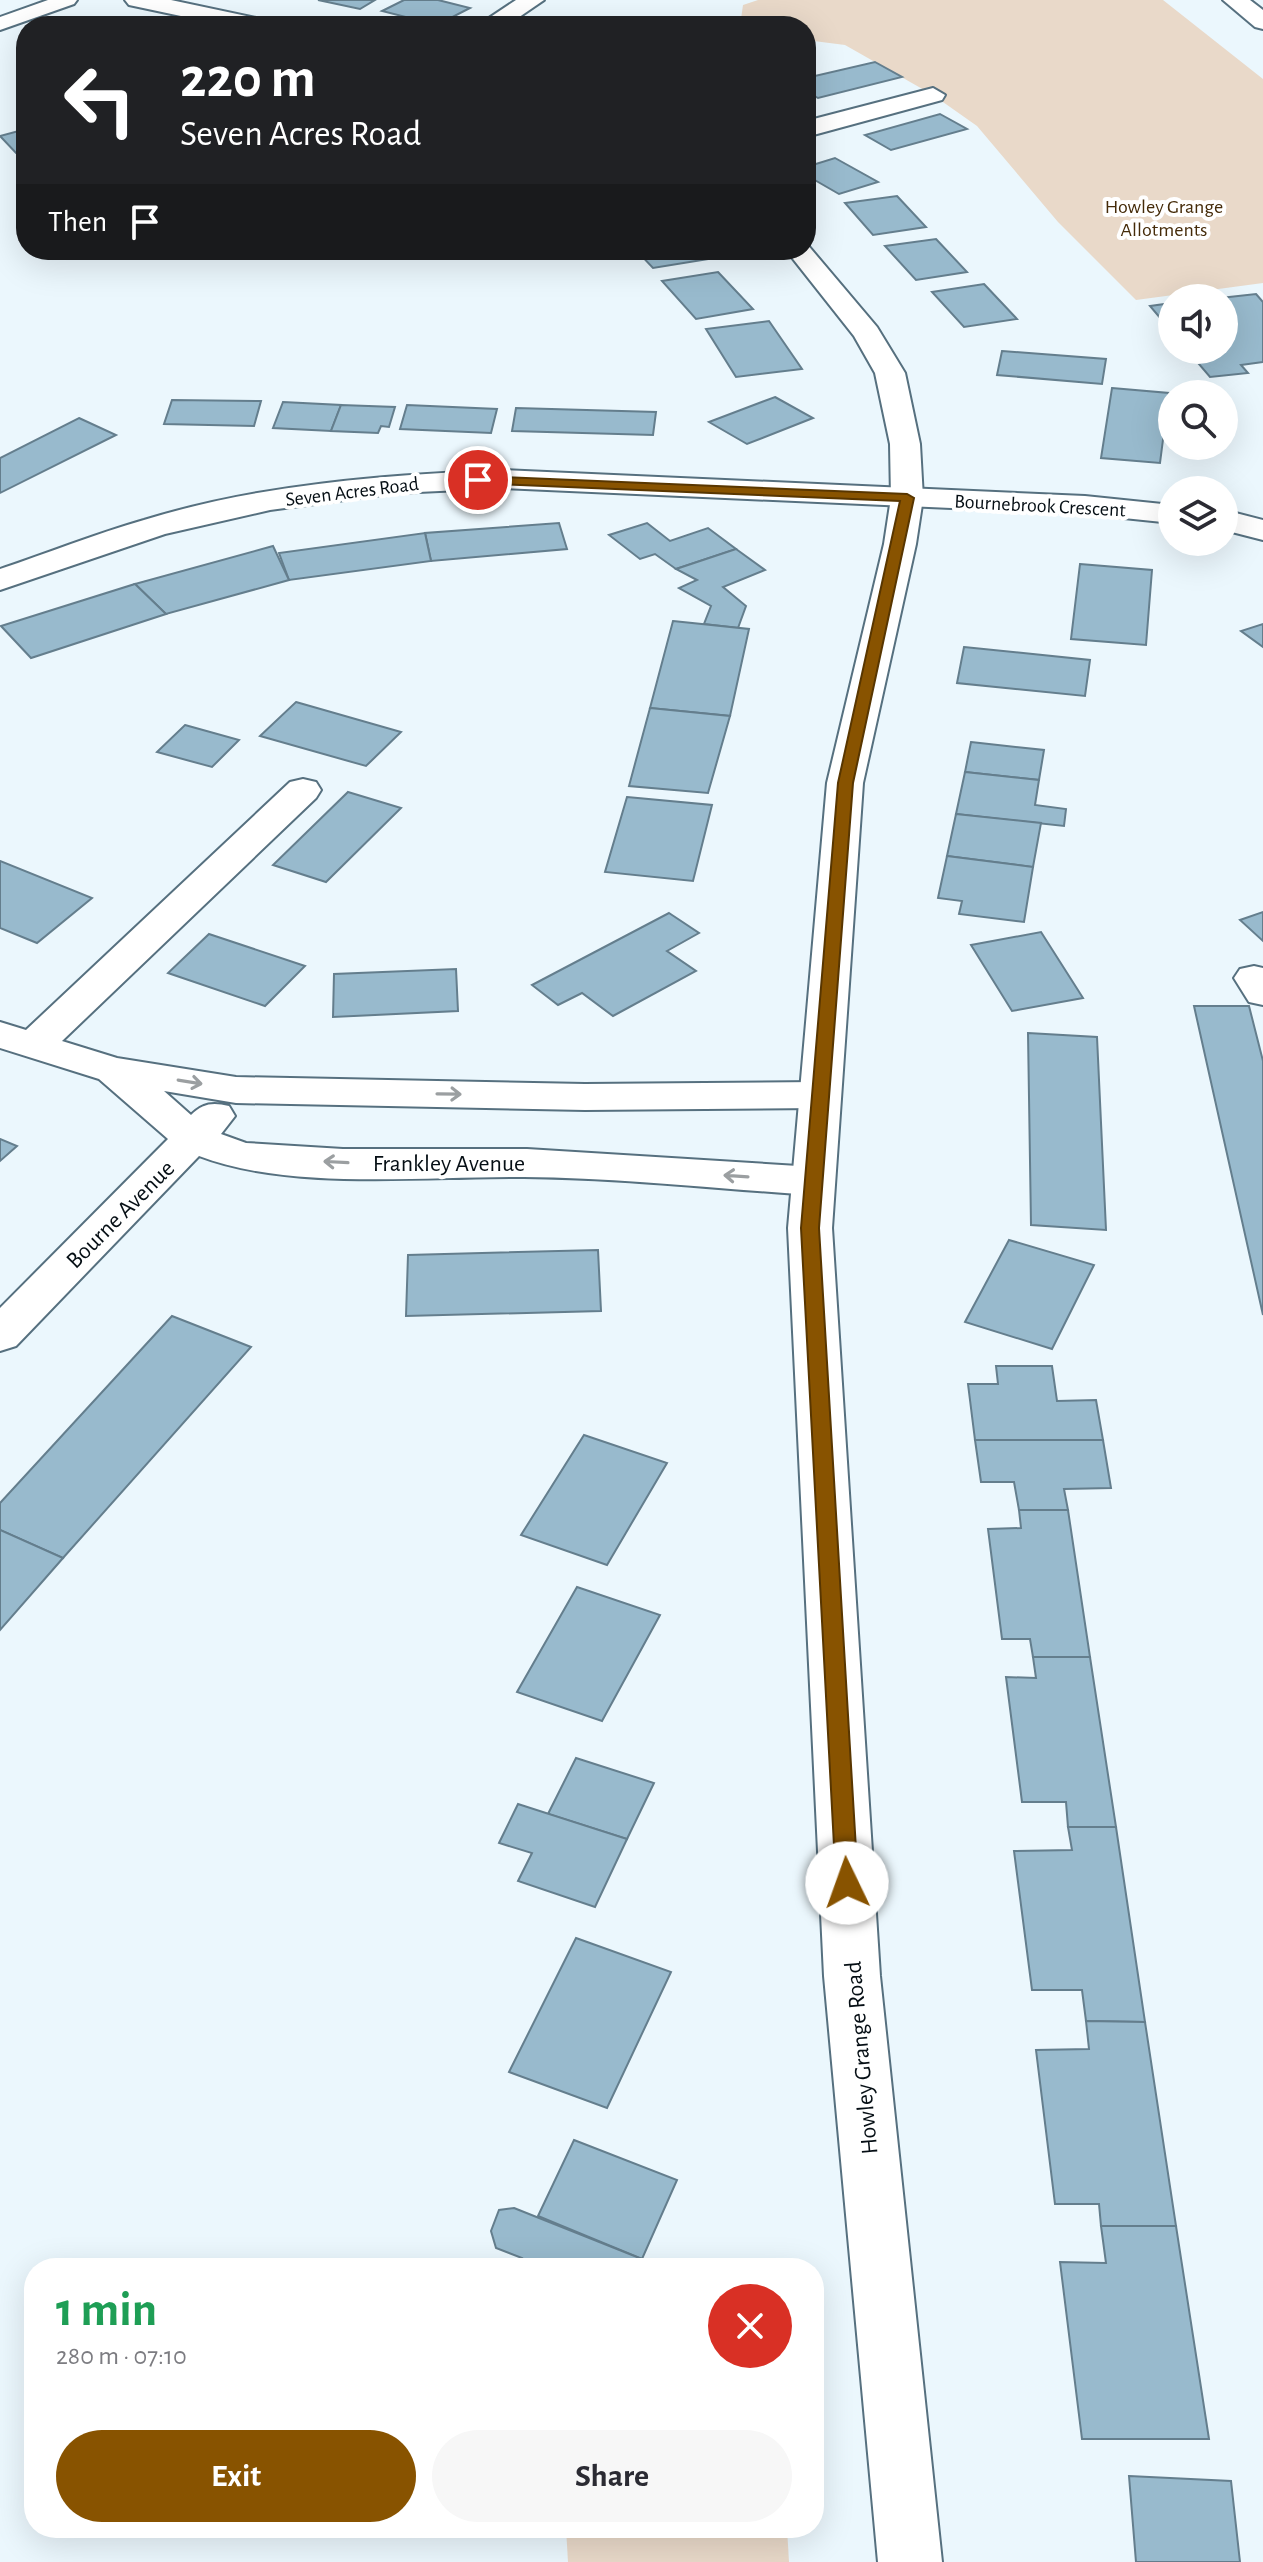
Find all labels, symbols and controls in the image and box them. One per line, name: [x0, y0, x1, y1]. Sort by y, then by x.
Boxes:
icon: left: [48, 48, 152, 152]
text: 220 m: [180, 51, 316, 107]
text: Seven Acres Road: [180, 116, 421, 152]
park label: Howley Grange Allotments: [1105, 197, 1223, 240]
icon: arrive: [123, 200, 167, 244]
text: Then: [48, 207, 107, 237]
map controls: [1158, 284, 1238, 556]
button: sound: [1158, 284, 1238, 364]
button: search: [1158, 380, 1238, 460]
pin: [444, 446, 512, 514]
icon: arrive: [456, 458, 500, 502]
street label: Seven Acres Road: [284, 474, 420, 510]
button: layers: [1158, 476, 1238, 556]
street label: Bournebrook Crescent: [954, 492, 1127, 521]
one-way arrow: [177, 1075, 202, 1090]
one-way arrow: [435, 1086, 462, 1102]
street label: Frankley Avenue: [373, 1152, 525, 1176]
one-way arrow: [323, 1155, 350, 1170]
street label: Bourne Avenue: [62, 1156, 179, 1273]
one-way arrow: [723, 1168, 750, 1183]
position arrow: [805, 1841, 889, 1925]
street label: Howley Grange Road: [842, 1960, 882, 2156]
button: close: [708, 2284, 792, 2368]
text: 1 min: [56, 2287, 157, 2335]
text: 280 m · 07:10: [56, 2343, 187, 2369]
button: Exit: [56, 2430, 416, 2522]
button: Share: [432, 2430, 792, 2522]

